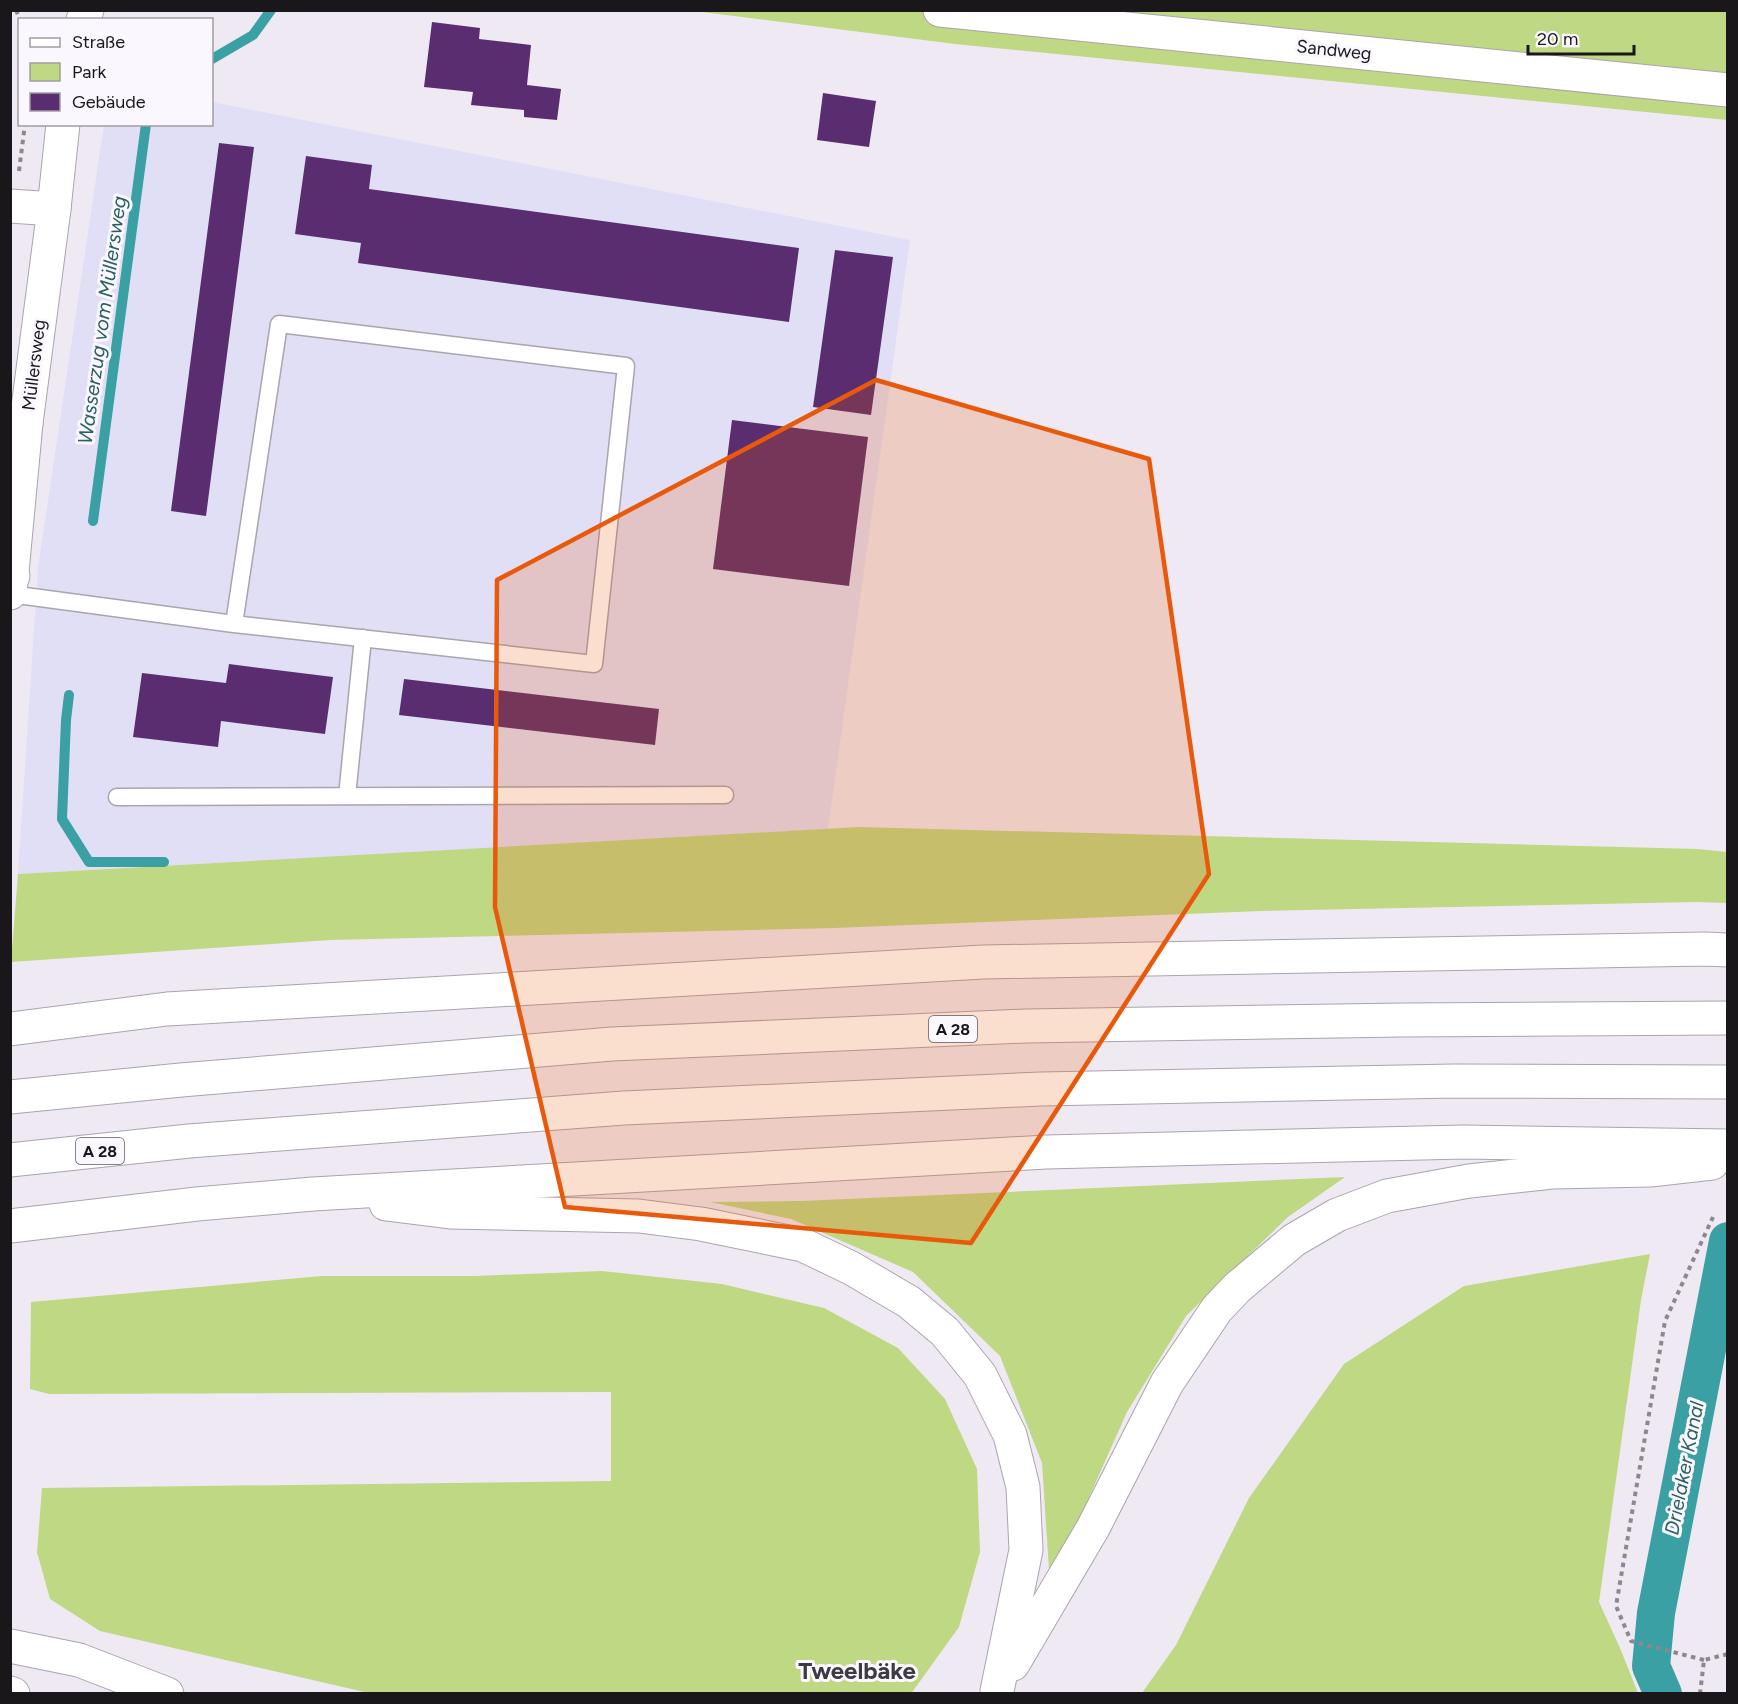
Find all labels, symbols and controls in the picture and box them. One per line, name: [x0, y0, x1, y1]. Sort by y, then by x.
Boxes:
legend: [18, 18, 213, 126]
scale bar: [1528, 18, 1634, 56]
text: 20 m: [1537, 28, 1578, 50]
text: Straße: [72, 31, 125, 53]
street label: Sandweg: [1295, 35, 1373, 65]
text: Park: [72, 61, 107, 83]
text: Gebäude: [72, 91, 146, 113]
water label: Wasserzug vom Müllersweg: [73, 194, 131, 446]
street label: Müllersweg: [17, 318, 51, 412]
road number: A 28: [929, 1016, 977, 1042]
road number: A 28: [76, 1138, 124, 1164]
water label: Drielaker Kanal: [1659, 1399, 1709, 1537]
district label: Tweelbäke: [798, 1656, 916, 1685]

